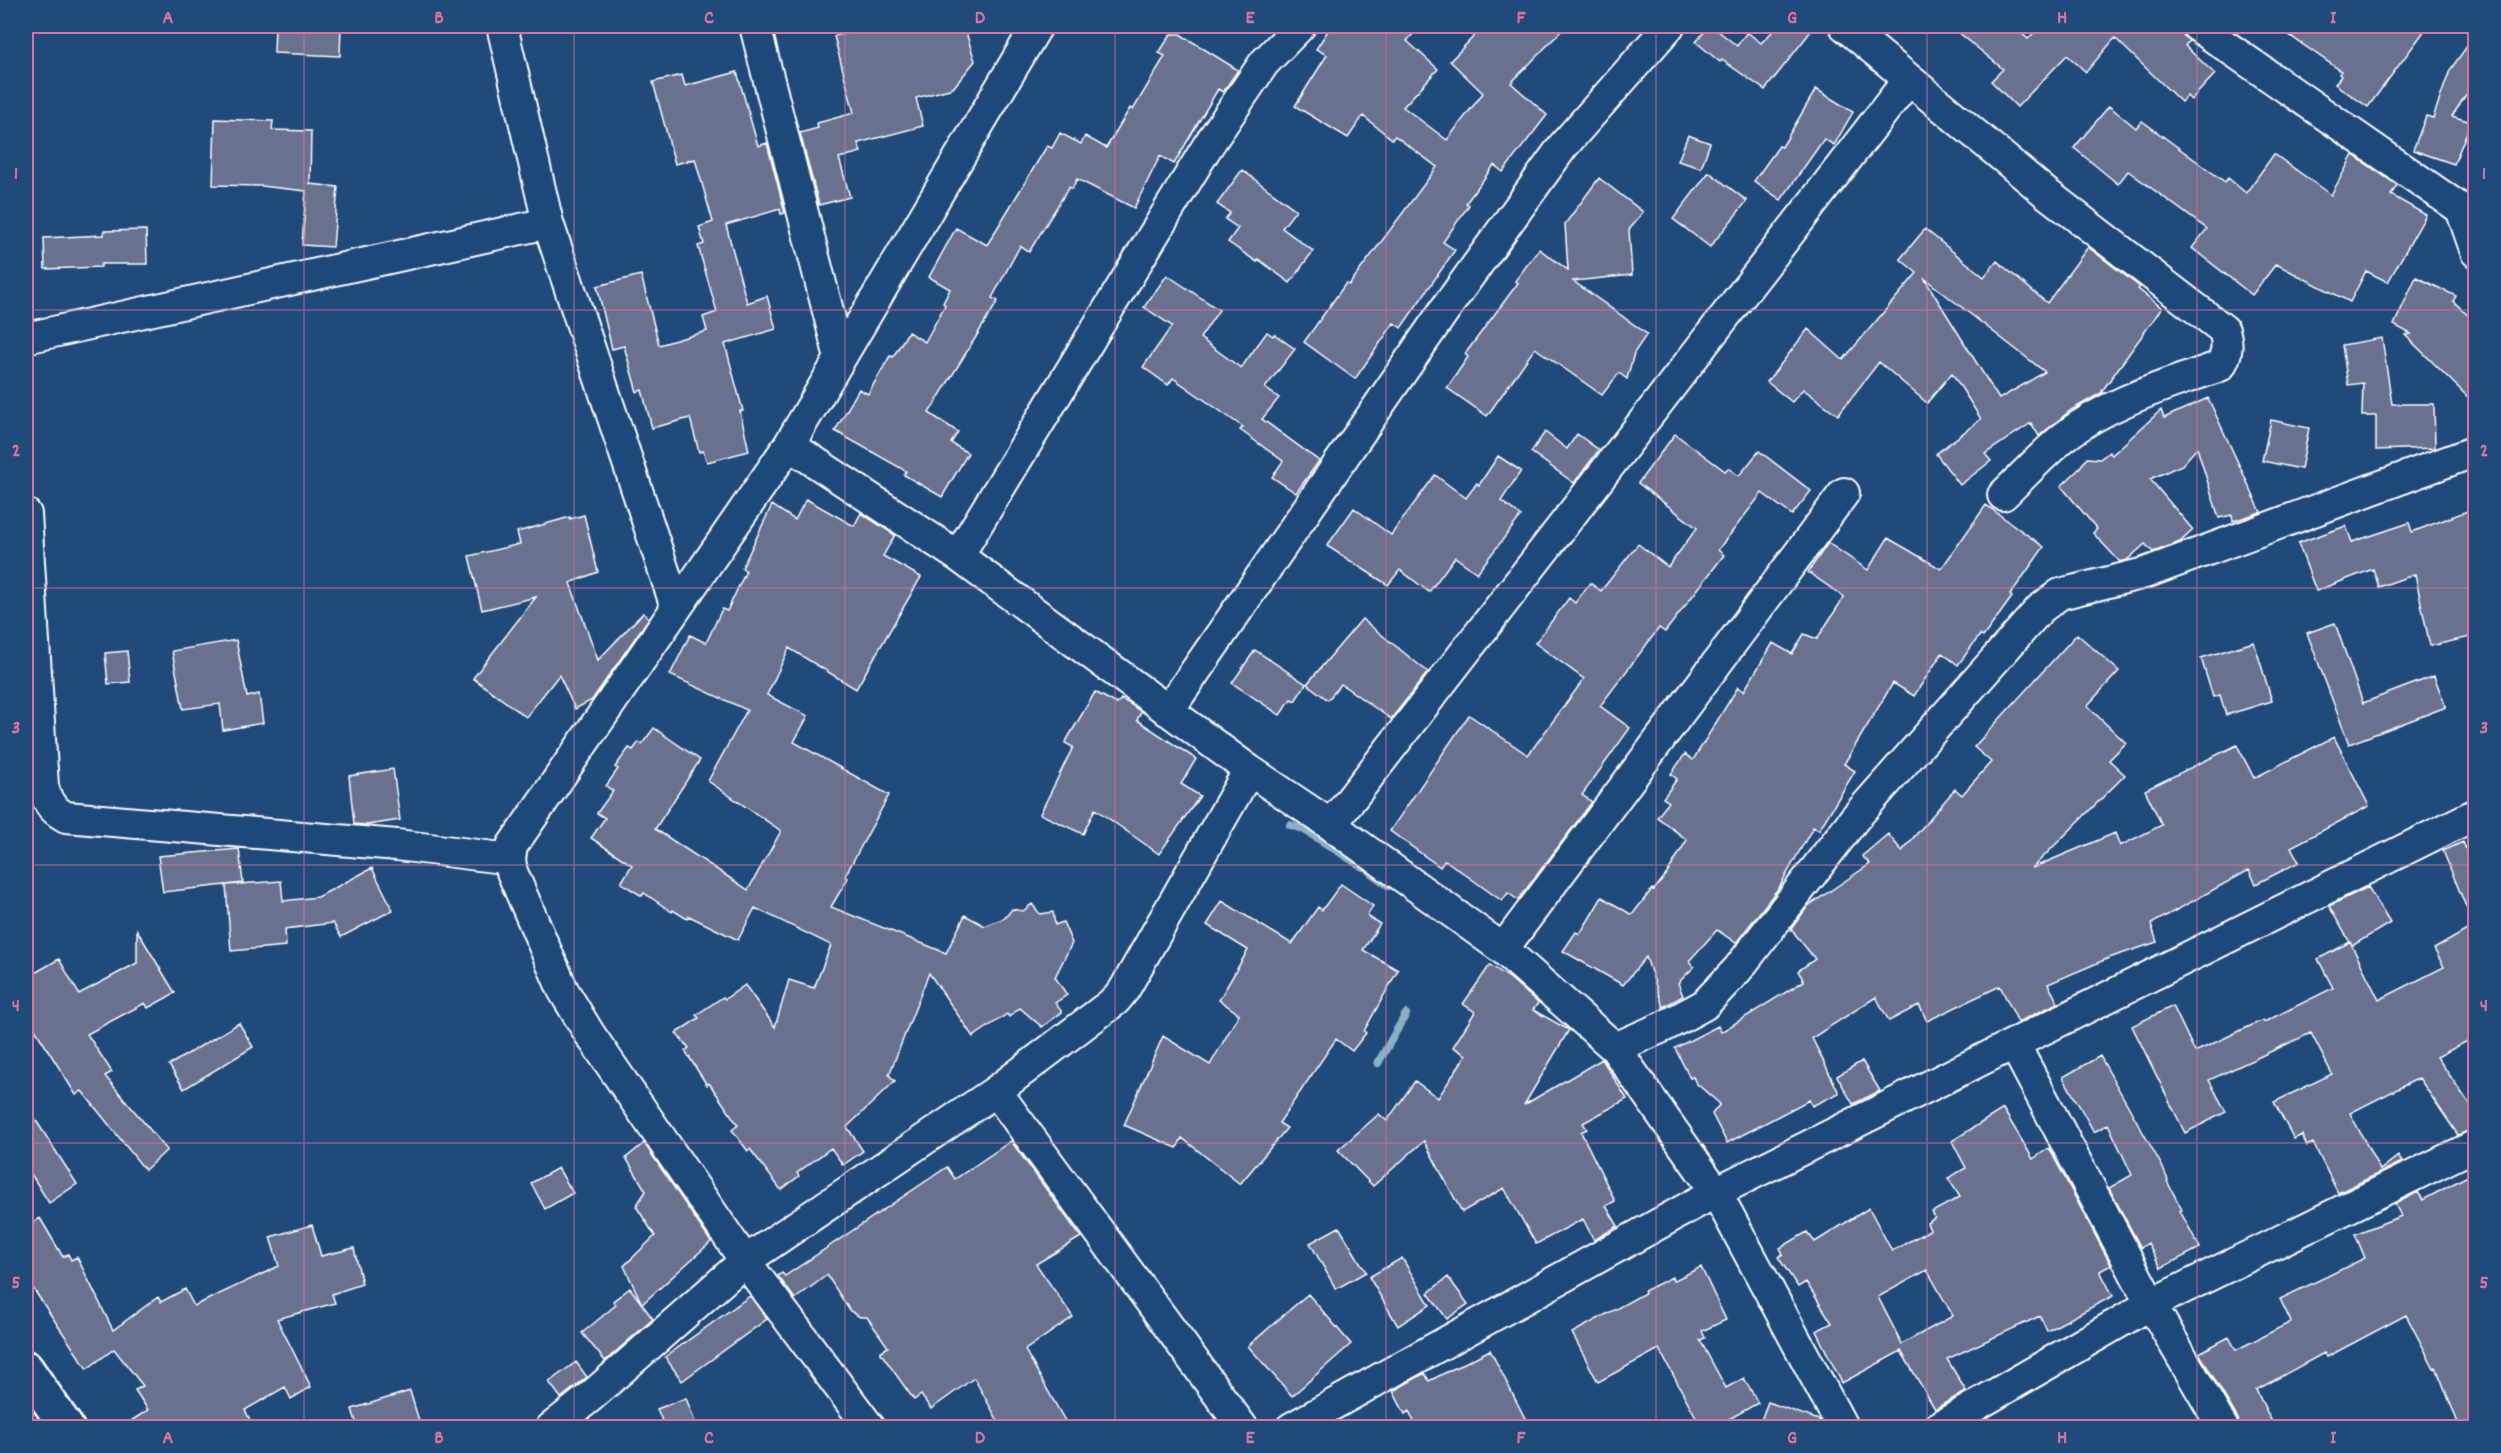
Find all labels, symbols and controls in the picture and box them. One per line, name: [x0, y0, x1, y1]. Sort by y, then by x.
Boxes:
text: A: [163, 5, 174, 33]
text: B: [434, 5, 444, 33]
text: C: [704, 5, 714, 33]
text: D: [975, 5, 986, 33]
text: E: [1245, 5, 1255, 33]
text: F: [1517, 5, 1527, 33]
text: G: [1787, 5, 1797, 33]
text: H: [2057, 5, 2067, 33]
text: I: [2330, 5, 2337, 33]
text: 1: [14, 161, 18, 189]
text: 1: [2482, 161, 2486, 189]
text: 2: [12, 438, 20, 466]
text: 2: [2480, 438, 2488, 466]
text: 3: [12, 715, 20, 743]
text: 3: [2480, 715, 2488, 743]
text: 4: [12, 993, 20, 1021]
text: 4: [2480, 993, 2488, 1021]
text: 5: [11, 1270, 21, 1298]
text: 5: [2479, 1270, 2489, 1298]
text: A: [163, 1425, 174, 1453]
text: B: [434, 1425, 444, 1453]
text: C: [704, 1425, 714, 1453]
text: D: [975, 1425, 986, 1453]
text: E: [1245, 1425, 1255, 1453]
text: F: [1517, 1425, 1527, 1453]
text: G: [1787, 1425, 1797, 1453]
text: H: [2057, 1425, 2067, 1453]
text: I: [2330, 1425, 2337, 1453]

